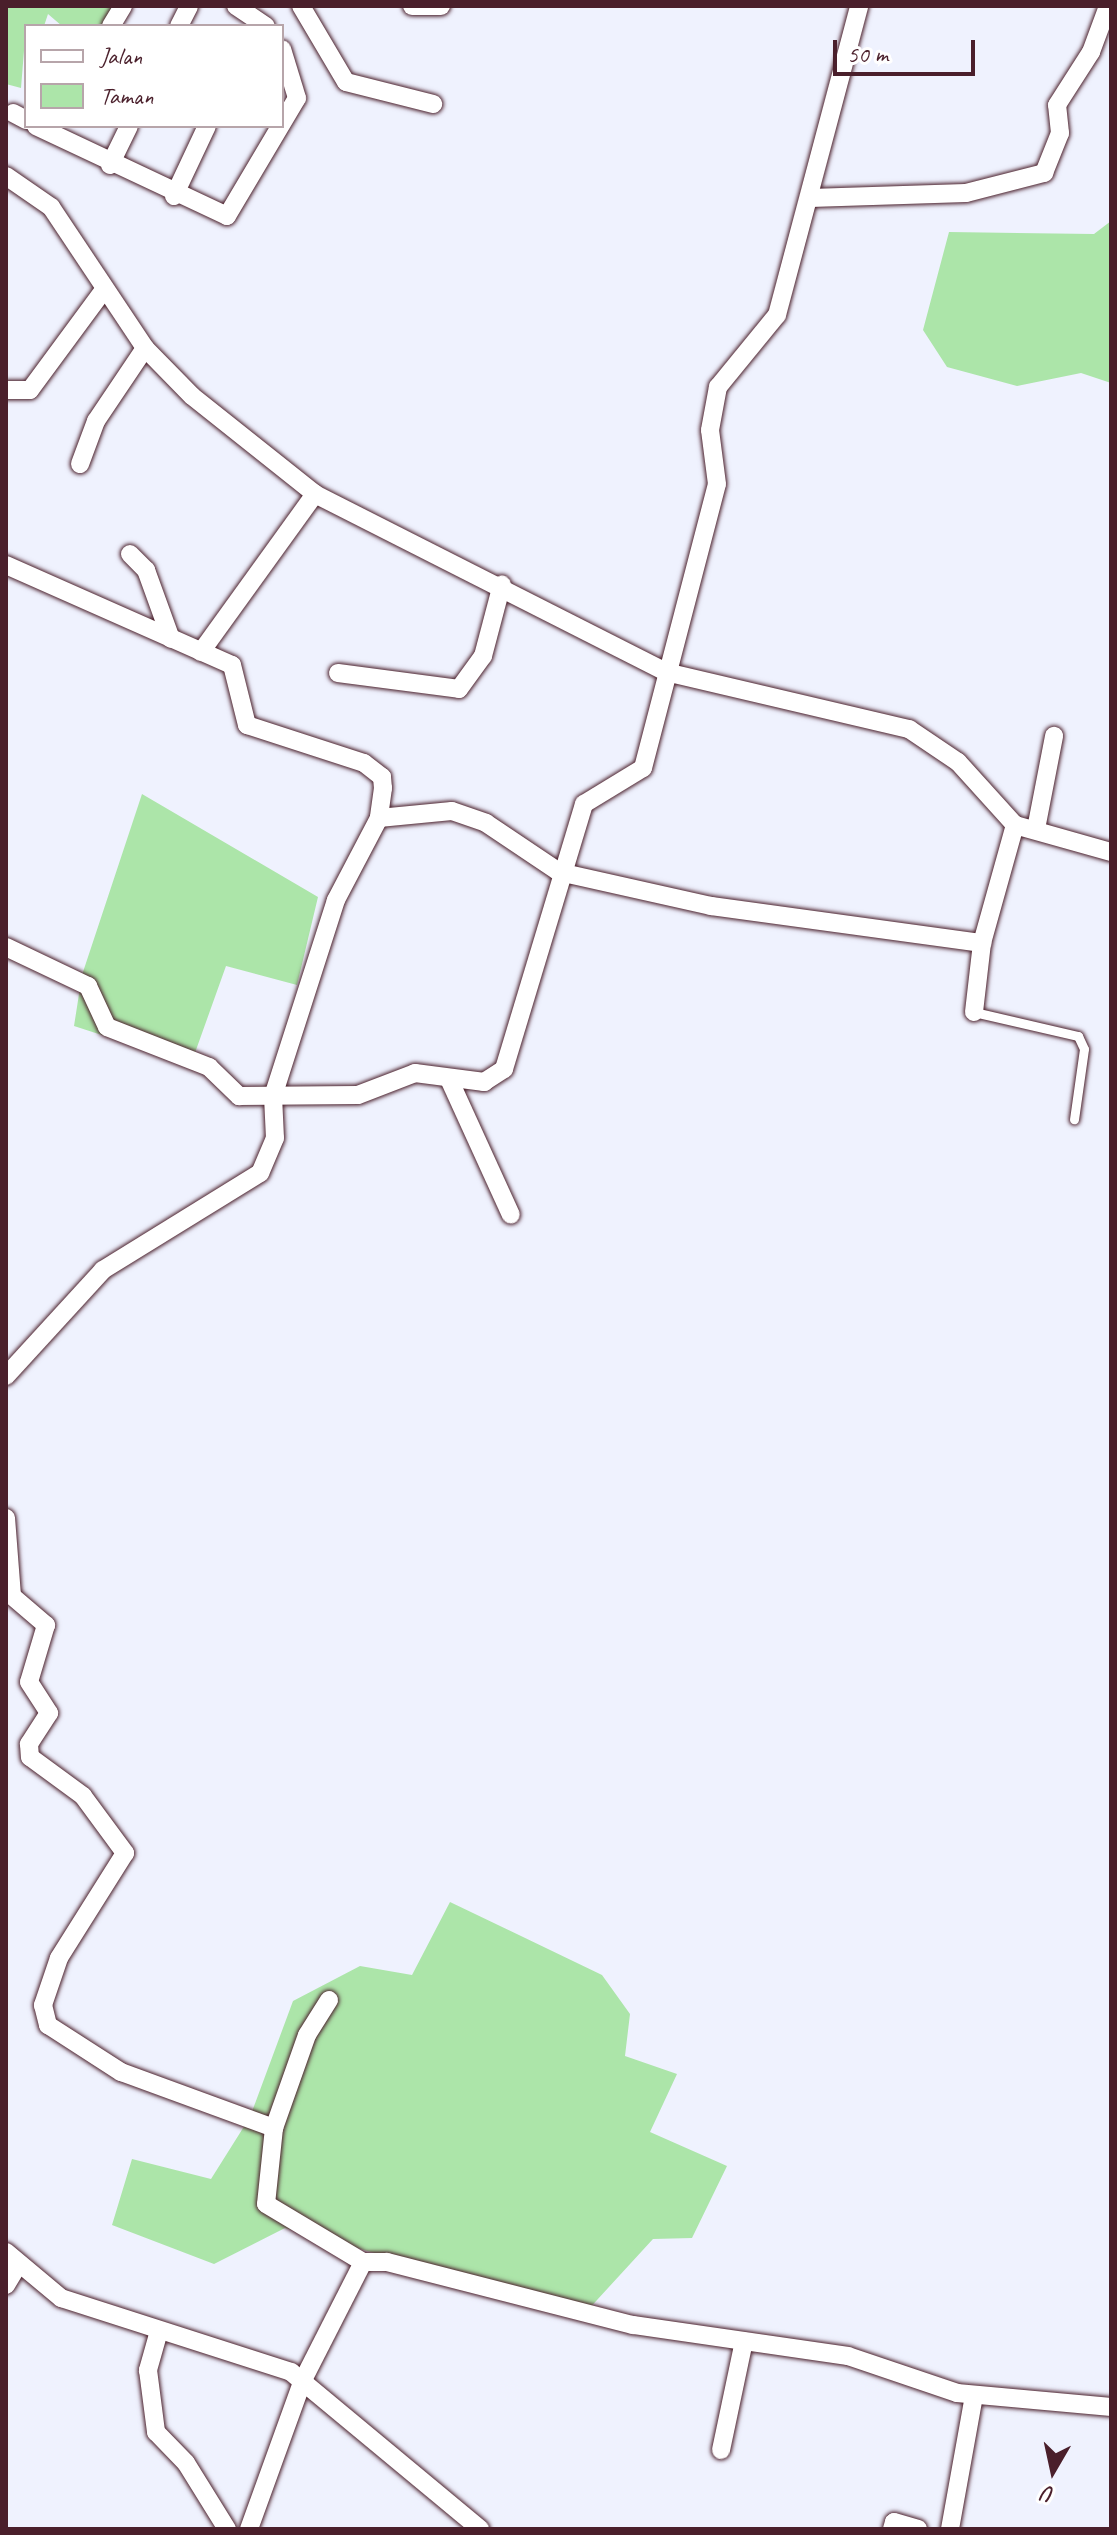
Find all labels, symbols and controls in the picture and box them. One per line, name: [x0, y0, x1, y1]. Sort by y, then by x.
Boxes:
legend: [24, 24, 284, 128]
scale bar: [837, 24, 979, 74]
text: 50 m: [847, 39, 888, 69]
text: Jalan: [100, 41, 142, 71]
text: Taman: [100, 81, 153, 111]
north arrow: [1013, 2431, 1093, 2511]
text: U: [1042, 2480, 1057, 2509]

